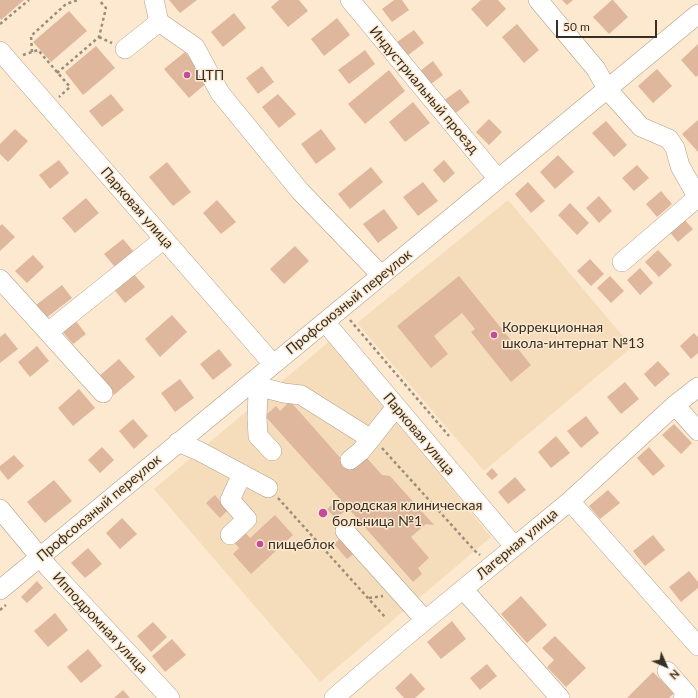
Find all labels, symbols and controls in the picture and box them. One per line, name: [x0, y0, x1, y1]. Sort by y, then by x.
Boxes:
scale bar: [558, 12, 659, 38]
text: 50 m: [563, 19, 590, 34]
street label: Индустриальный проезд: [366, 23, 482, 157]
place label: ЦТП: [195, 67, 224, 83]
marker: ЦТП: [182, 70, 192, 80]
street label: Парковая улица: [97, 164, 177, 252]
street label: Профсоюзный переулок: [283, 246, 415, 358]
place label: Коррекционная школа-интернат №13: [502, 319, 644, 352]
marker: Коррекционная школа-интернат №13: [489, 330, 499, 340]
street label: Парковая улица: [380, 389, 458, 479]
street label: Профсоюзный переулок: [33, 451, 165, 565]
place label: Городская клиническая больница №1: [332, 497, 482, 530]
street label: Лагерная улица: [473, 505, 561, 583]
marker: Городская клиническая больница №1: [317, 507, 329, 519]
place label: пищеблок: [268, 536, 335, 552]
marker: пищеблок: [255, 539, 265, 549]
street label: Ипподромная улица: [49, 569, 151, 677]
north arrow: [646, 646, 686, 686]
text: N: [667, 667, 682, 682]

